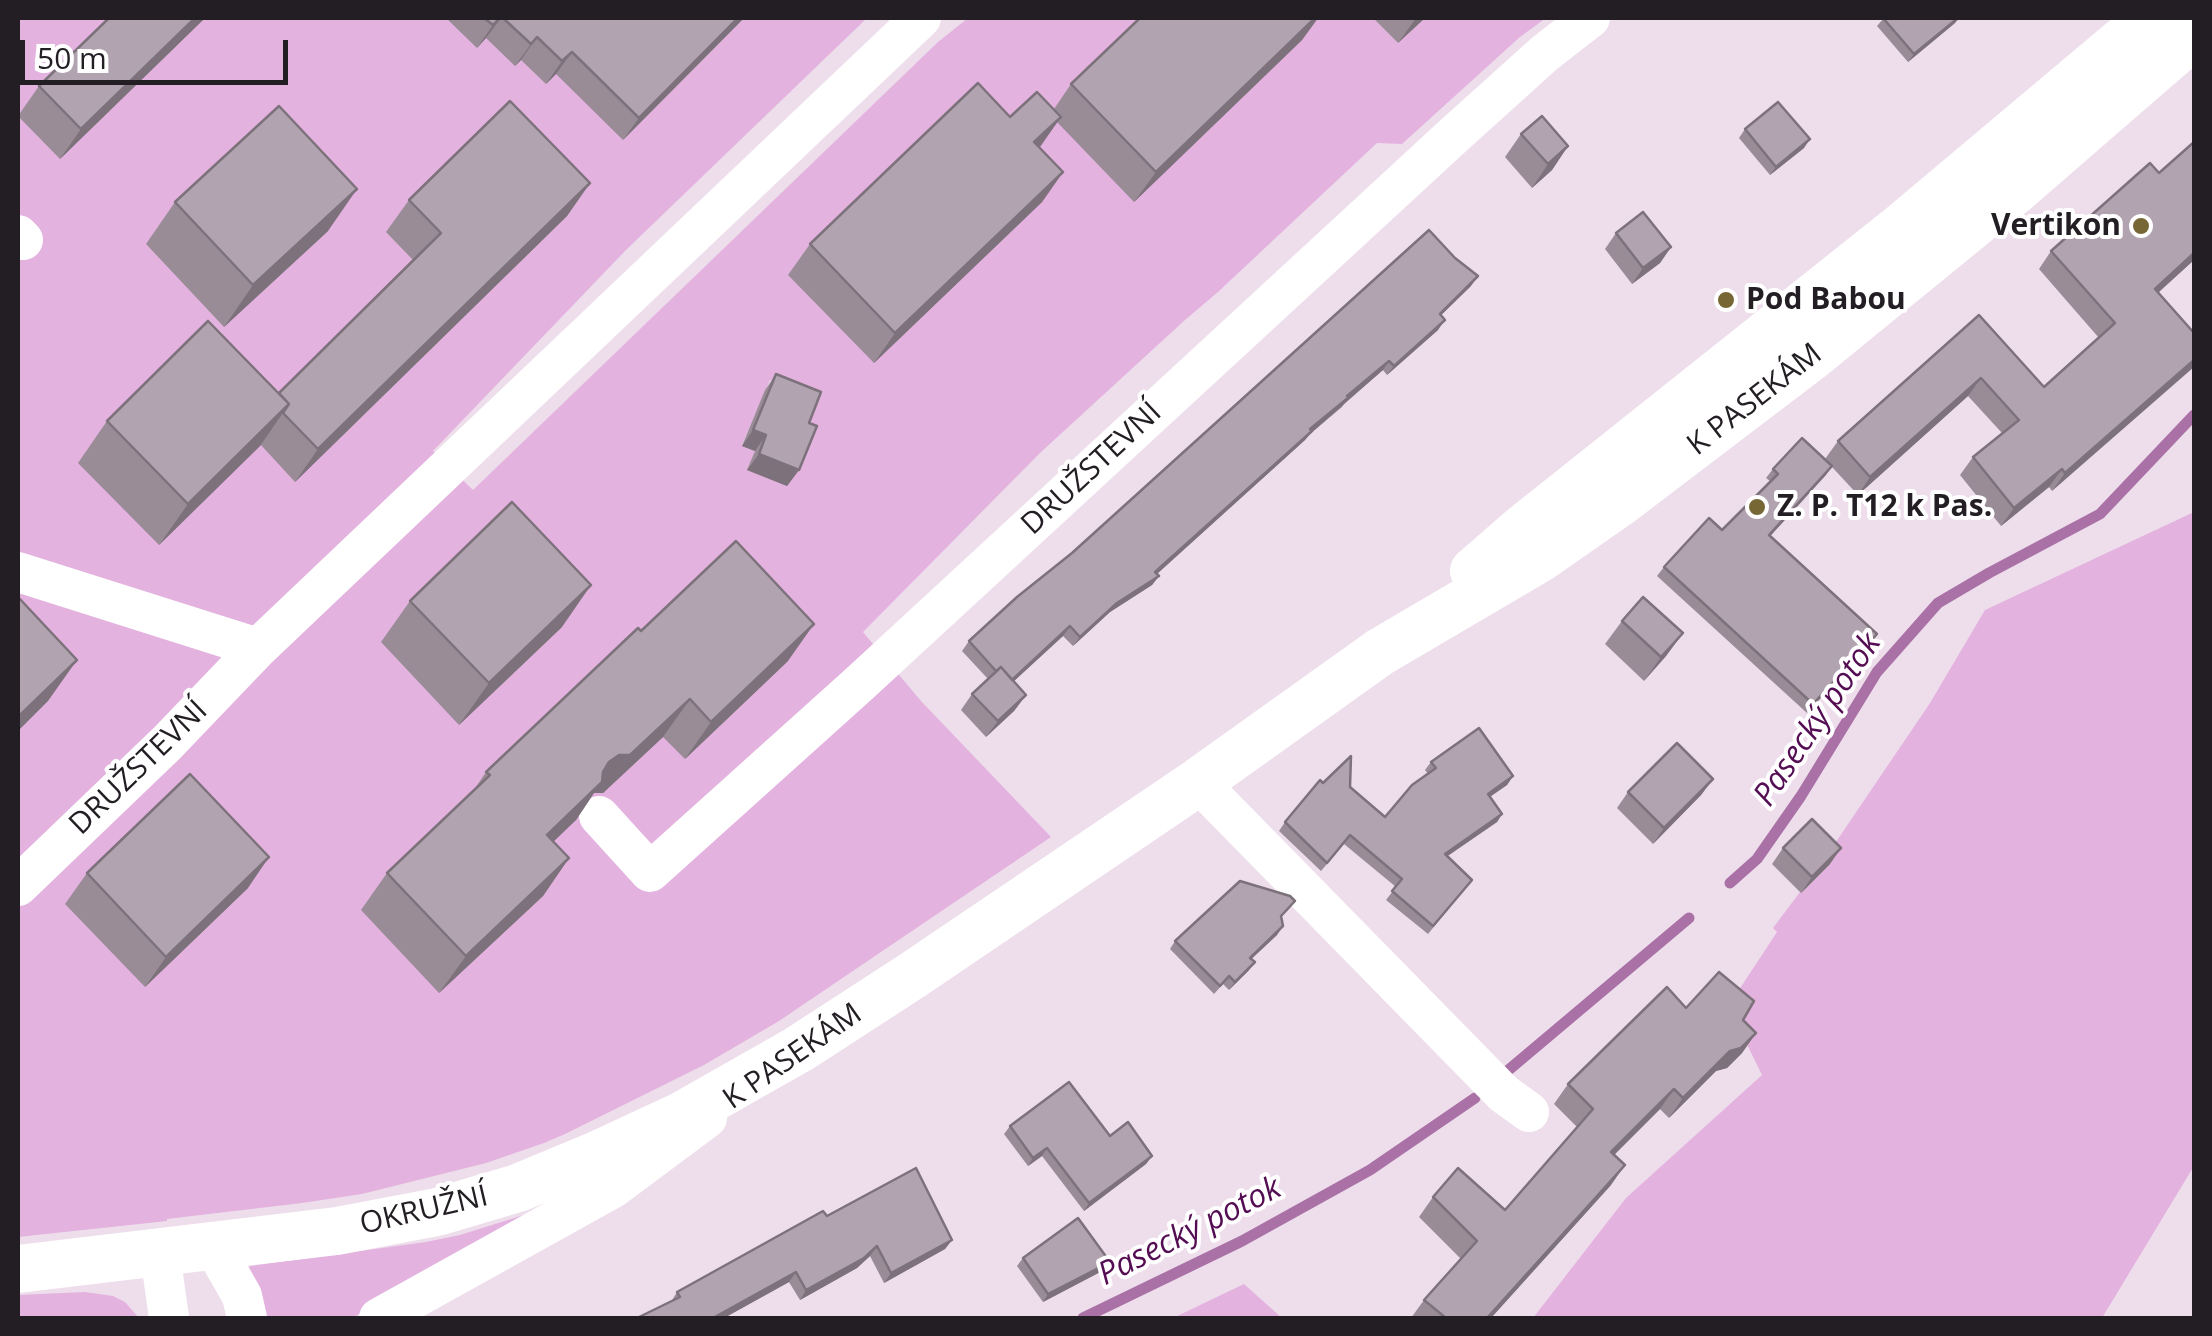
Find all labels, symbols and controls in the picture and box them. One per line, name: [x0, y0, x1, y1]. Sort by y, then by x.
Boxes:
scale bar: [25, 20, 292, 82]
text: 50 m: [37, 37, 107, 78]
place label: Vertikon: [1991, 208, 2121, 244]
marker: Vertikon: [2130, 215, 2152, 237]
place label: Pod Babou: [1746, 282, 1906, 318]
marker: Pod Babou: [1715, 289, 1737, 311]
street label: K PASEKÁM: [1681, 336, 1829, 464]
street label: DRUŽSTEVNÍ: [1015, 395, 1169, 543]
place label: Z. P. T12 k Pas.: [1777, 489, 1992, 525]
marker: Z. P. T12 k Pas.: [1746, 496, 1768, 518]
water label: Pasecký potok: [1746, 626, 1890, 814]
street label: DRUŽSTEVNÍ: [63, 693, 215, 843]
street label: K PASEKÁM: [717, 996, 869, 1118]
water label: Pasecký potok: [1092, 1170, 1288, 1294]
street label: OKRUŽNÍ: [357, 1179, 491, 1243]

